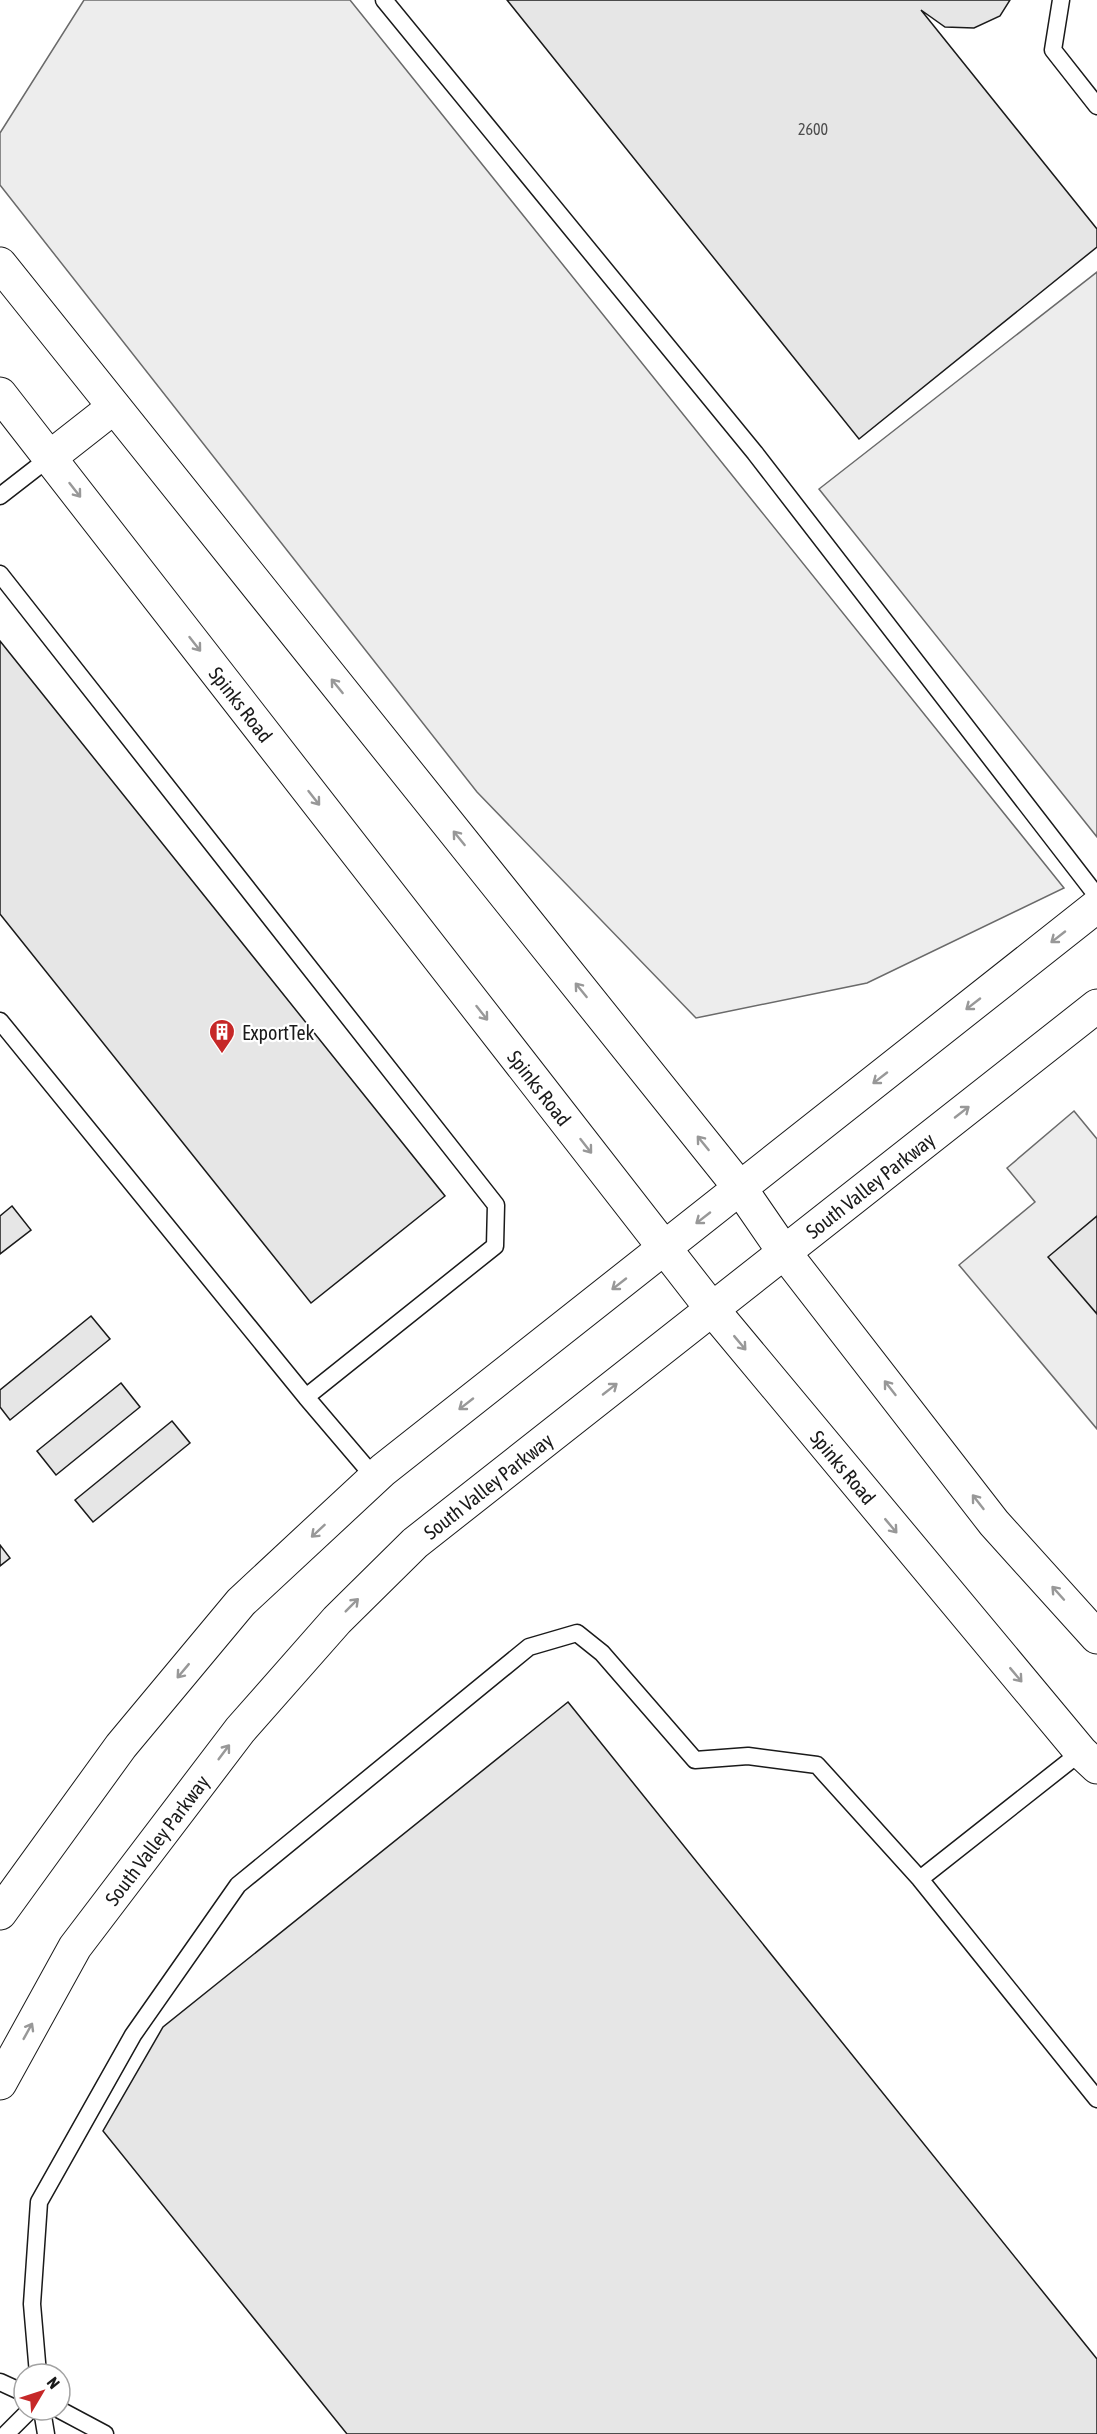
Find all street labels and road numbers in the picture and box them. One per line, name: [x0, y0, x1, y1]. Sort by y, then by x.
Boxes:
street label: Spinks Road: [205, 662, 278, 746]
street label: Spinks Road: [503, 1046, 576, 1130]
street label: South Valley Parkway: [801, 1127, 939, 1243]
street label: Spinks Road: [806, 1425, 881, 1509]
street label: South Valley Parkway: [419, 1428, 557, 1543]
street label: South Valley Parkway: [100, 1770, 213, 1909]

